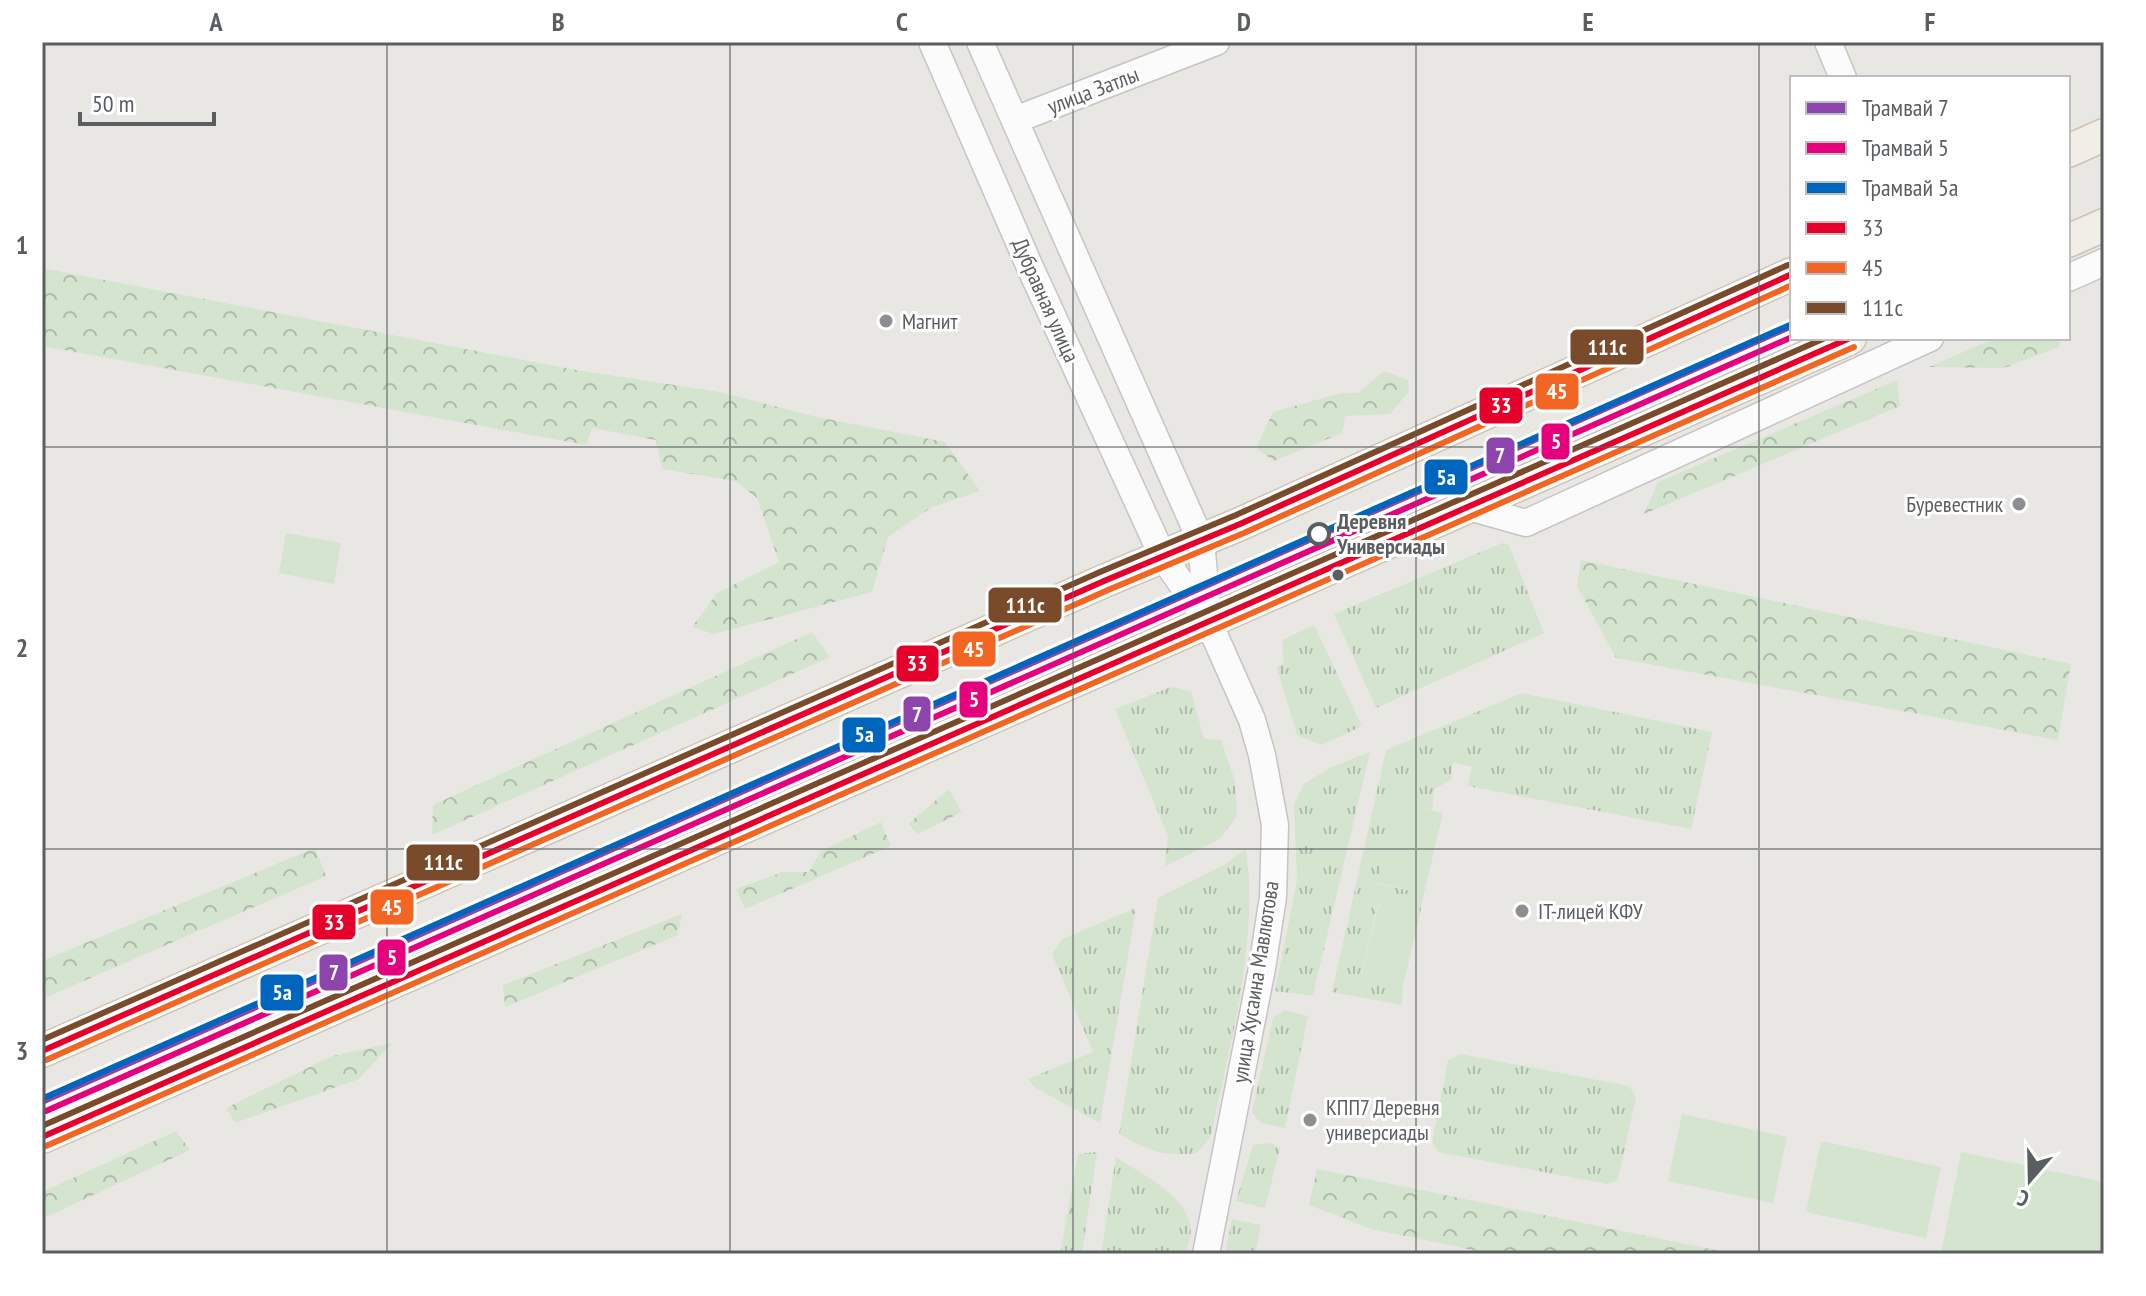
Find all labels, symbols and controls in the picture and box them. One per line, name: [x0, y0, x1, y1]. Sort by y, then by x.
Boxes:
text: A: [208, 5, 223, 38]
text: B: [552, 5, 565, 38]
text: C: [896, 5, 908, 38]
text: D: [1237, 5, 1251, 38]
text: E: [1582, 5, 1594, 38]
text: F: [1925, 5, 1936, 38]
street label: улица Затлы: [1043, 60, 1143, 120]
scale bar: [80, 76, 214, 126]
legend: [1790, 76, 2070, 340]
text: 50 m: [92, 88, 134, 119]
text: Трамвай 7: [1862, 92, 1949, 123]
text: Трамвай 5: [1862, 132, 1949, 163]
text: Трамвай 5а: [1862, 172, 1958, 203]
text: 33: [1862, 212, 1884, 243]
text: 1: [16, 228, 28, 261]
street label: Дубравная улица: [1006, 234, 1086, 366]
text: 45: [1862, 252, 1884, 283]
text: 111с: [1862, 292, 1903, 323]
place label: Магнит: [902, 307, 959, 335]
marker: Магнит: [877, 312, 895, 330]
line badge: 111с: [1569, 328, 1645, 366]
text: 111с: [1587, 333, 1627, 361]
line badge: 45: [1534, 372, 1580, 411]
text: 45: [1546, 377, 1568, 405]
line badge: 33: [1478, 386, 1524, 425]
text: 33: [1490, 391, 1512, 419]
line badge: 5: [1540, 422, 1571, 461]
text: 5: [1551, 427, 1561, 455]
line badge: 7: [1485, 436, 1516, 475]
text: 7: [1495, 441, 1505, 469]
line badge: 5а: [1423, 458, 1469, 496]
text: 5а: [1436, 463, 1456, 491]
place label: Буревестник: [1906, 490, 2003, 518]
marker: Буревестник: [2010, 495, 2028, 513]
place label: Деревня Универсиады: [1336, 507, 1445, 560]
marker: Деревня Универсиады: [1308, 523, 1330, 545]
unlabelled marker: [1330, 567, 1346, 583]
line badge: 111с: [987, 586, 1063, 624]
text: 111с: [1005, 591, 1045, 619]
line badge: 45: [951, 630, 997, 668]
text: 2: [16, 631, 28, 664]
text: 45: [963, 635, 985, 663]
line badge: 33: [895, 644, 940, 683]
text: 33: [906, 649, 928, 677]
line badge: 5: [958, 680, 989, 719]
text: 5: [969, 685, 979, 713]
line badge: 7: [902, 695, 932, 733]
text: 7: [912, 700, 922, 728]
line badge: 5а: [841, 716, 887, 754]
text: 5а: [854, 720, 874, 748]
line badge: 111с: [405, 843, 481, 882]
text: 111с: [423, 848, 463, 876]
street label: улица Хусаина Мавлютова: [1225, 879, 1285, 1085]
line badge: 45: [369, 888, 415, 926]
text: 45: [381, 893, 403, 921]
place label: IT-лицей КФУ: [1538, 897, 1643, 925]
marker: IT-лицей КФУ: [1513, 902, 1531, 920]
line badge: 33: [311, 903, 357, 941]
text: 33: [323, 908, 345, 936]
line badge: 5: [376, 938, 407, 977]
text: 5: [387, 943, 397, 971]
line badge: 7: [318, 953, 349, 992]
text: 7: [329, 958, 339, 986]
line badge: 5а: [259, 973, 305, 1012]
text: 5а: [272, 978, 292, 1006]
text: 3: [16, 1034, 28, 1067]
place label: КПП7 Деревня универсиады: [1326, 1093, 1439, 1146]
marker: КПП7 Деревня универсиады: [1301, 1111, 1319, 1129]
north arrow: [1990, 1140, 2070, 1220]
text: С: [2014, 1184, 2033, 1214]

